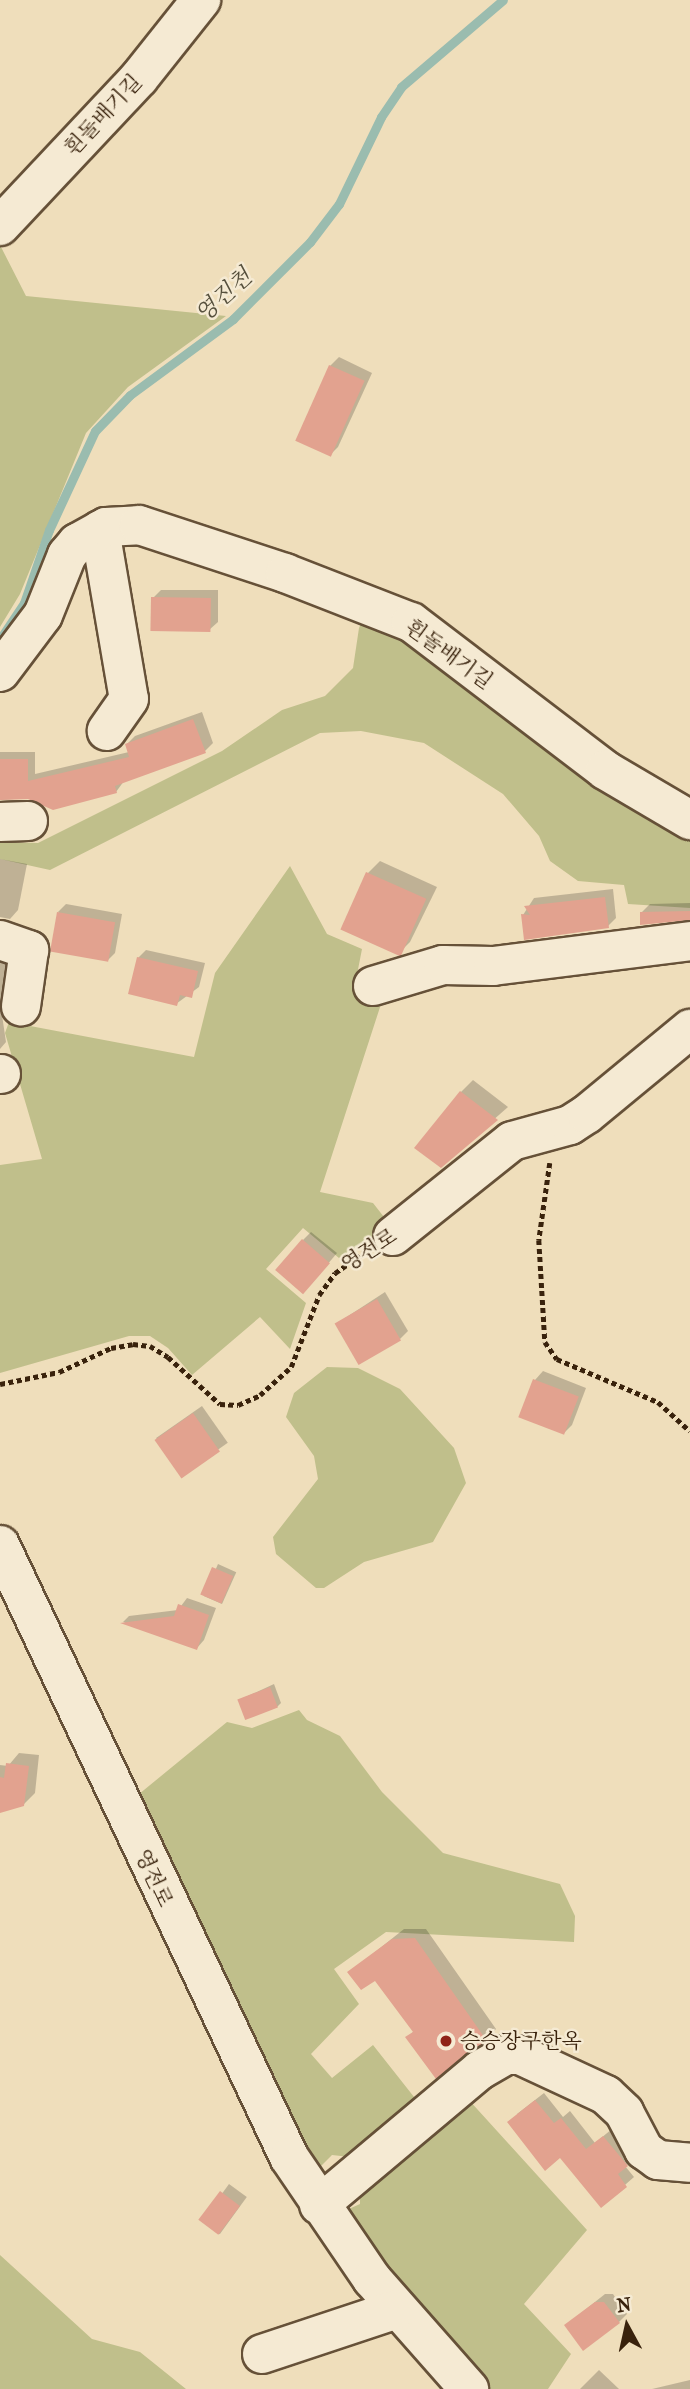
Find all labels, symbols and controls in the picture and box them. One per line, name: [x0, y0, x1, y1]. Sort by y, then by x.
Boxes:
street label: 흰돌배기길: [59, 69, 147, 161]
water label: 영진천: [190, 263, 258, 329]
street label: 흰돌배기길: [401, 614, 497, 694]
street label: 영전로: [337, 1223, 401, 1277]
street label: 영전로: [130, 1845, 178, 1911]
place label: 승승장구한옥: [460, 2028, 582, 2054]
marker: 승승장구한옥: [438, 2033, 454, 2049]
north arrow: [592, 2291, 662, 2361]
text: N: [615, 2293, 633, 2317]

